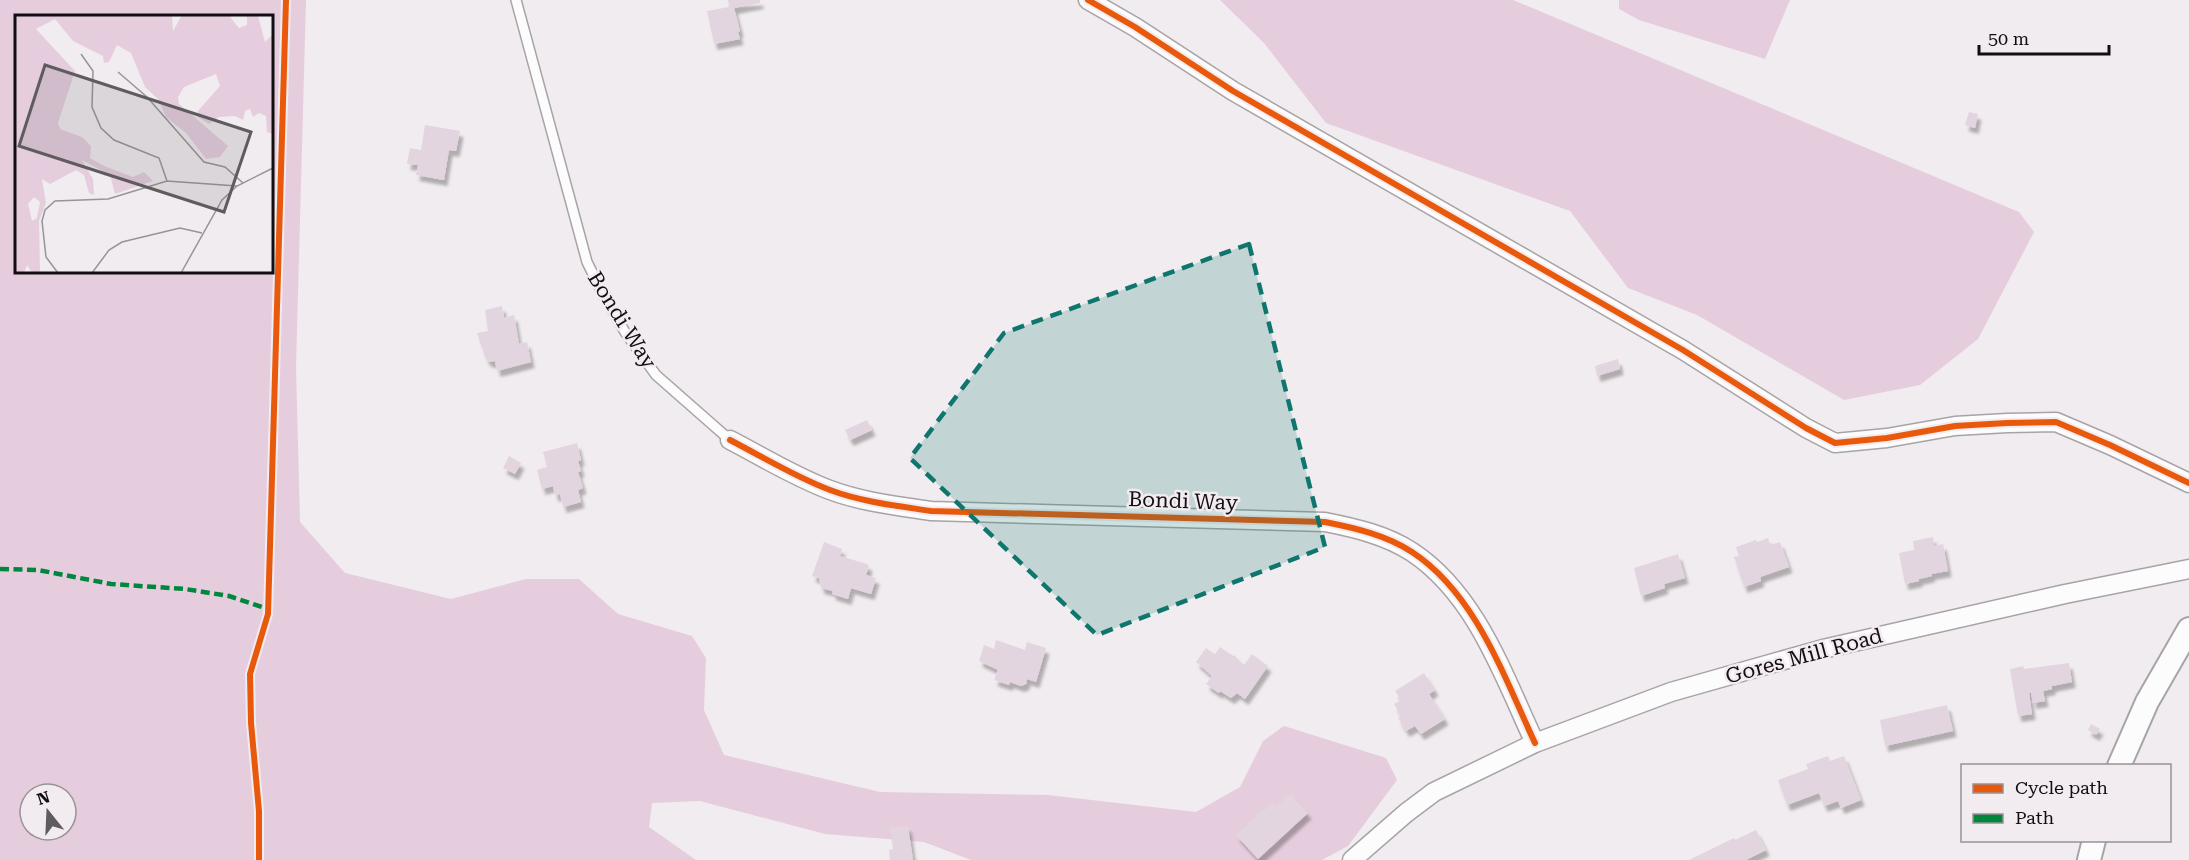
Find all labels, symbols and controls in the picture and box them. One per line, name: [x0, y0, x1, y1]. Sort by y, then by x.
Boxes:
inset map: [15, 15, 273, 273]
scale bar: [1979, 18, 2110, 56]
text: 50 m: [1988, 28, 2029, 49]
street label: Bondi Way: [583, 267, 662, 373]
street label: Bondi Way: [1128, 487, 1239, 515]
street label: Gores Mill Road: [1723, 623, 1886, 688]
legend: [1961, 764, 2171, 842]
text: Cycle path: [2015, 777, 2108, 798]
north arrow: [18, 782, 78, 842]
text: N: [35, 787, 52, 809]
text: Path: [2015, 807, 2054, 828]

